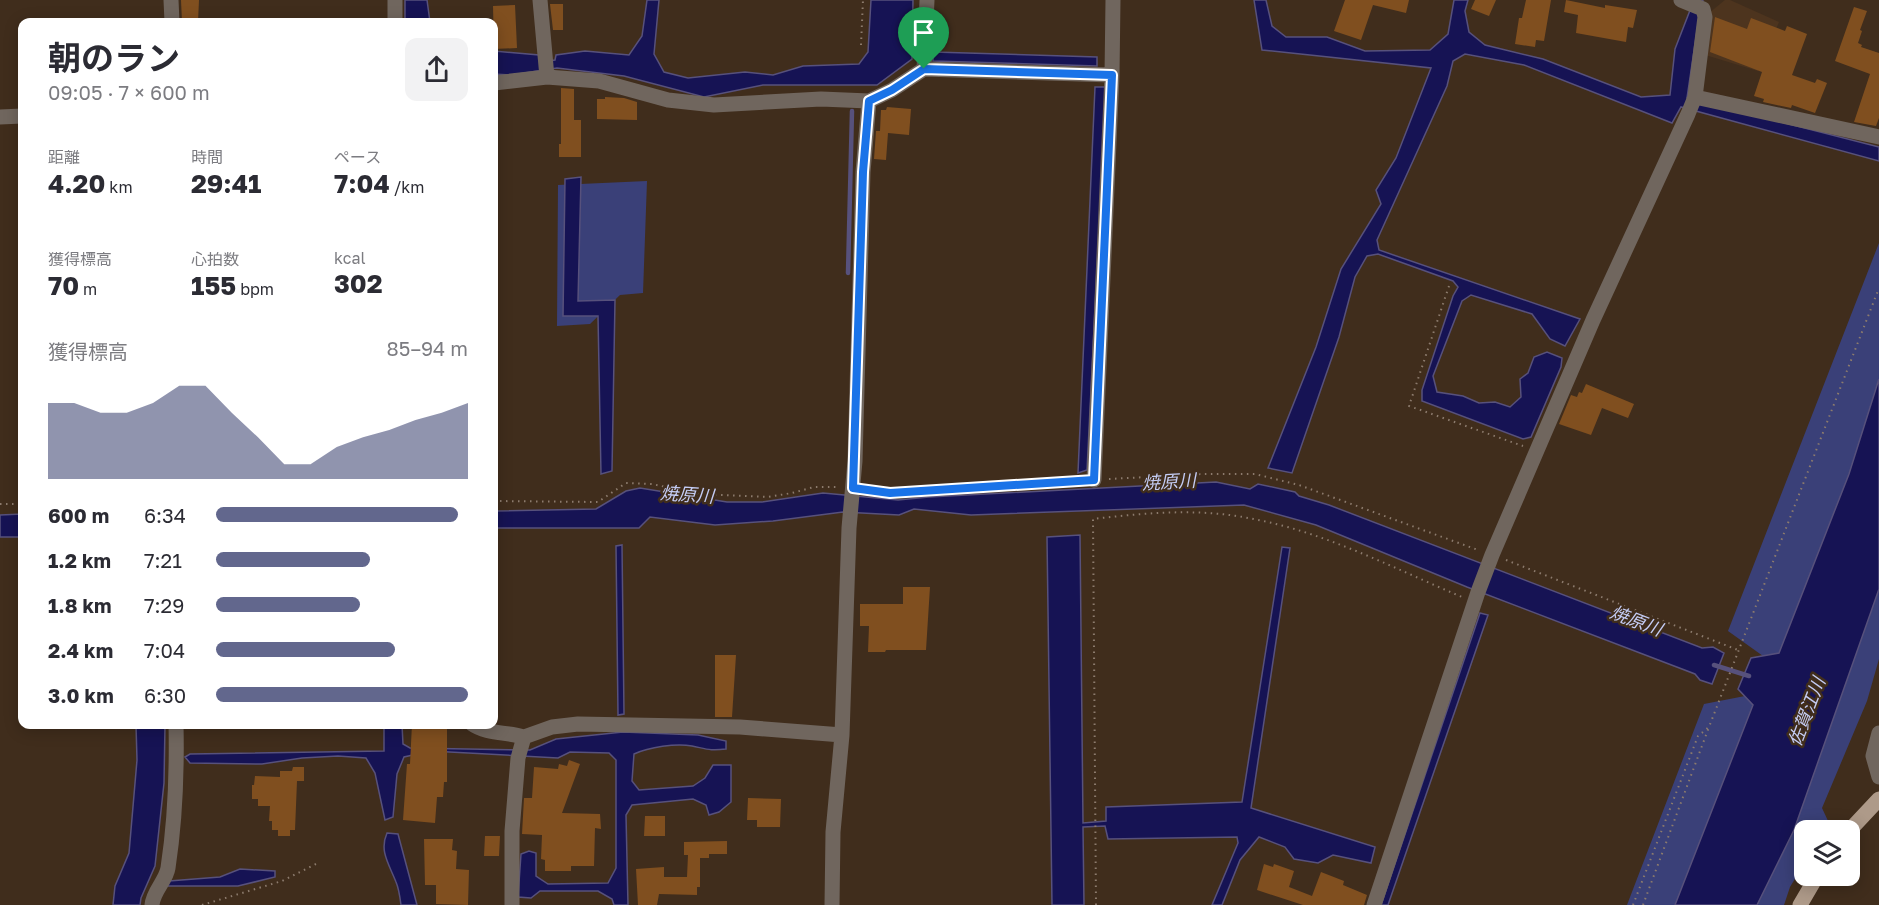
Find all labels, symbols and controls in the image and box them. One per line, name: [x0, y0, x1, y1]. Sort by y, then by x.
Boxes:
pin: [898, 7, 949, 69]
icon: arrive: [907, 16, 940, 49]
text: 朝のラン: [48, 38, 180, 77]
button: share: [405, 38, 468, 101]
text: 09:05 · 7 × 600 m: [48, 80, 210, 104]
text: 距離: [48, 147, 80, 167]
text: 時間: [191, 147, 223, 167]
text: ペース: [334, 147, 381, 167]
text: 4.20: [48, 168, 105, 199]
text: 29:41: [191, 168, 261, 199]
text: 7:04: [334, 168, 390, 199]
text: km: [105, 177, 133, 197]
text: /km: [390, 177, 425, 197]
text: kcal: [334, 248, 366, 268]
text: 獲得標高: [48, 249, 112, 269]
text: 心拍数: [191, 249, 239, 269]
text: 302: [334, 268, 383, 299]
text: 70: [48, 270, 79, 301]
text: 155: [191, 270, 236, 301]
text: m: [79, 279, 97, 299]
text: bpm: [236, 279, 274, 299]
text: 85–94 m: [387, 336, 468, 360]
text: 獲得標高: [48, 339, 128, 363]
water label: 焼原川: [1141, 468, 1198, 493]
water label: 焼原川: [659, 481, 717, 507]
text: 600 m: [48, 503, 109, 527]
text: 6:34: [144, 503, 186, 527]
text: 1.2 km: [48, 548, 111, 572]
text: 7:21: [144, 548, 182, 572]
text: 1.8 km: [48, 593, 112, 617]
text: 7:29: [144, 593, 184, 617]
water label: 焼原川: [1607, 600, 1667, 641]
text: 2.4 km: [48, 638, 113, 662]
text: 7:04: [144, 638, 185, 662]
water label: 佐賀江川: [1783, 672, 1830, 749]
text: 3.0 km: [48, 683, 114, 707]
text: 6:30: [144, 683, 186, 707]
map controls: [1794, 820, 1860, 886]
button: layers: [1794, 820, 1860, 886]

